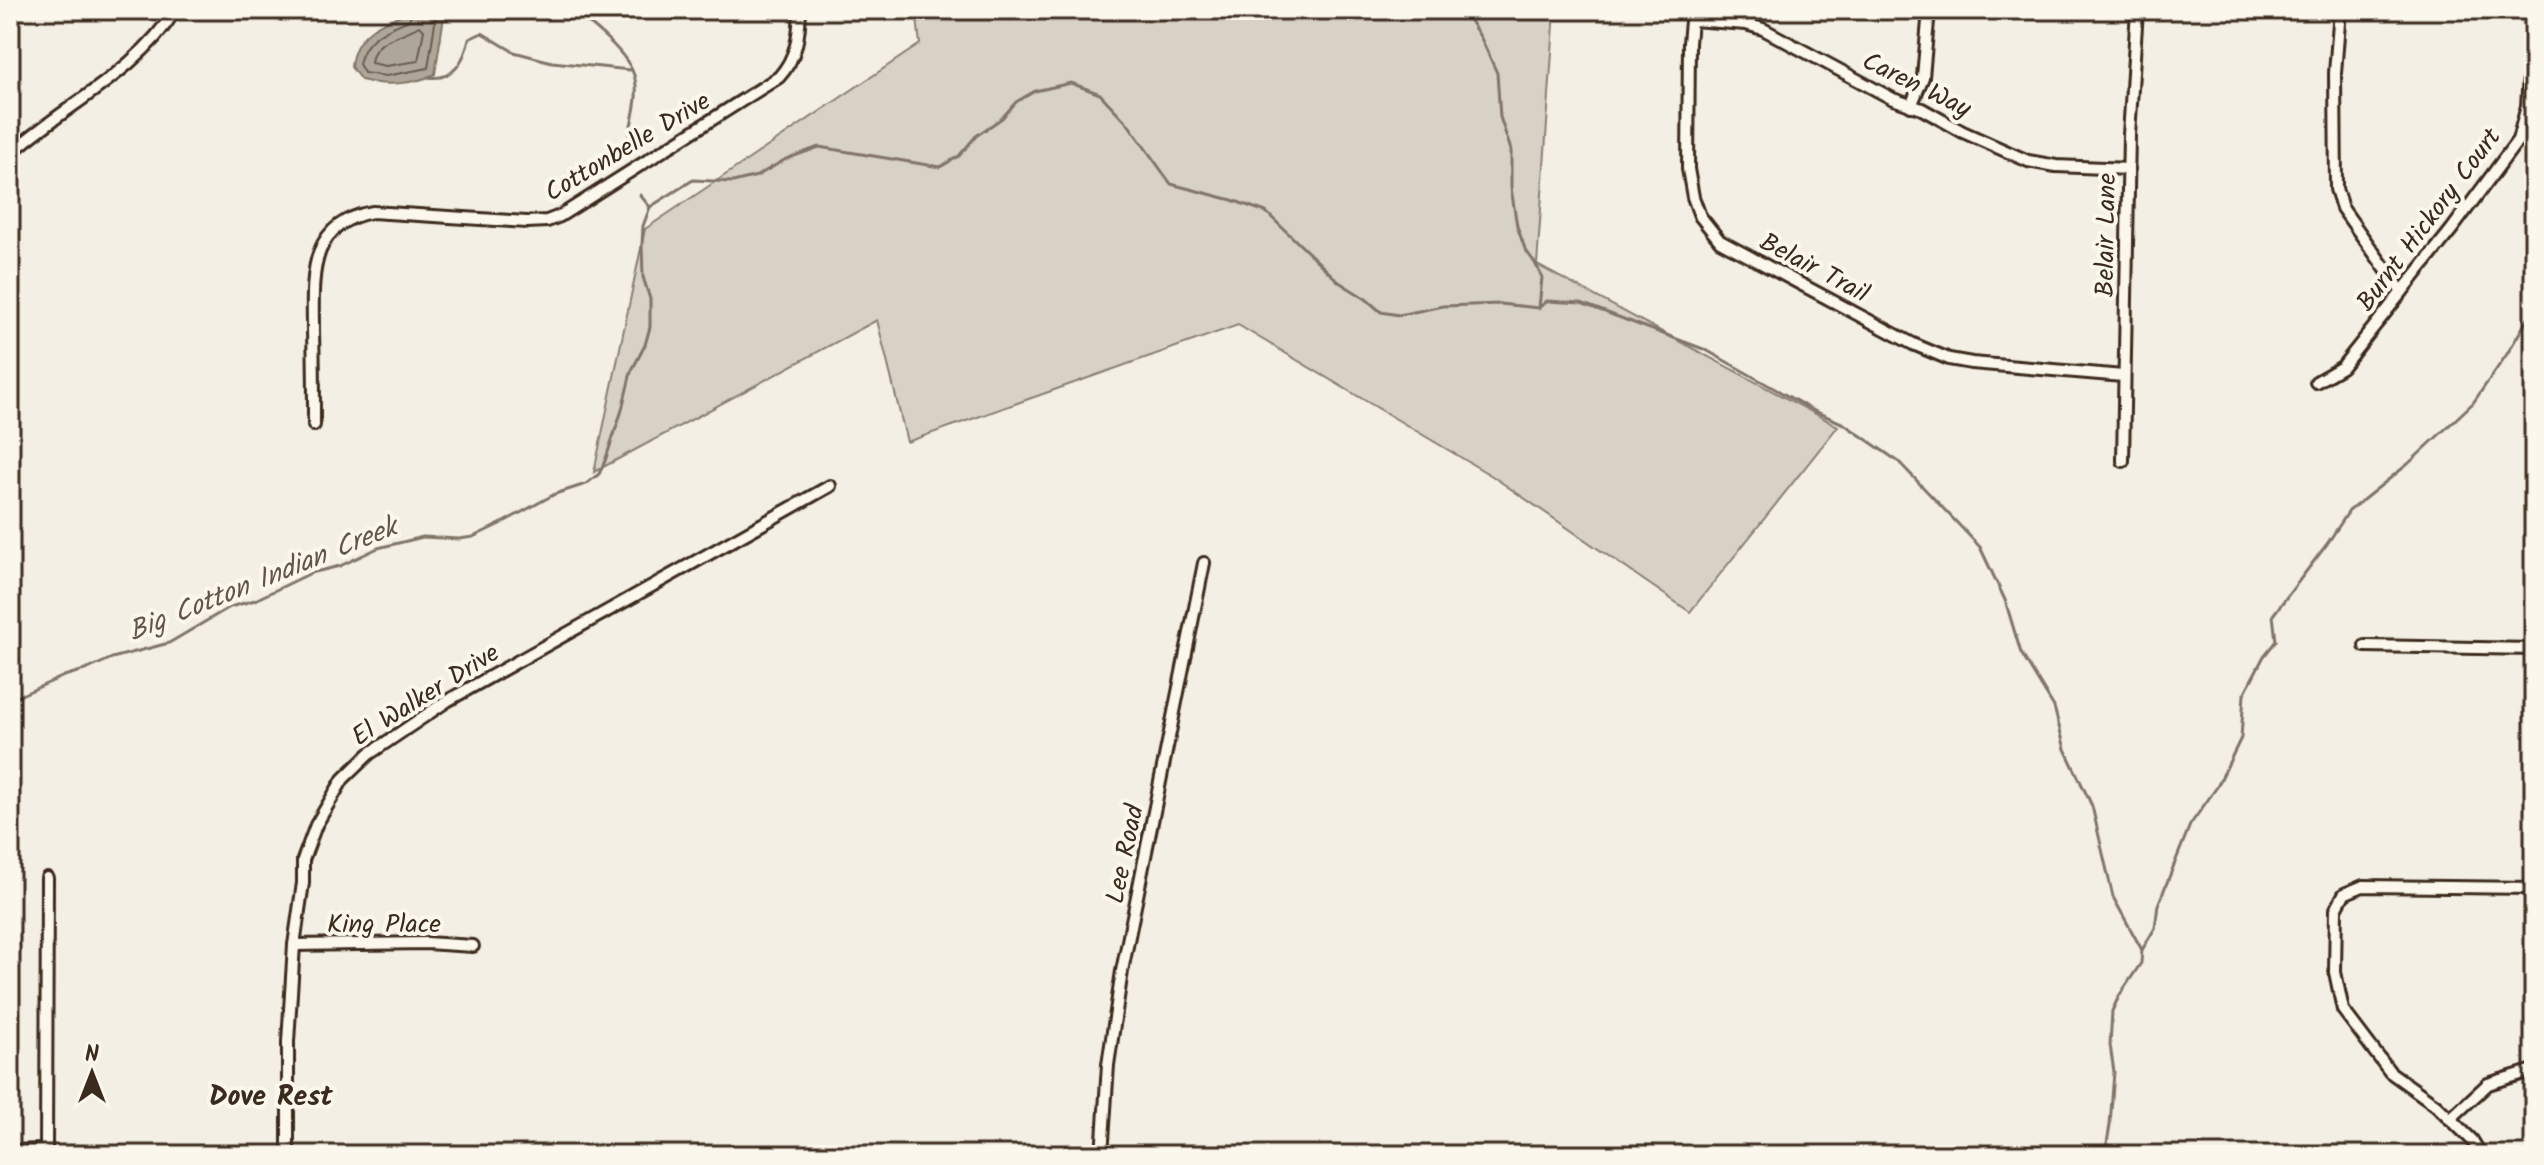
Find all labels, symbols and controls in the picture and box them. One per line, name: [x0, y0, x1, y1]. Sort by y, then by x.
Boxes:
street label: Caren Way: [1854, 41, 1979, 131]
street label: Cottonbelle Drive: [537, 81, 719, 214]
street label: Burnt Hickory Court: [2346, 119, 2513, 321]
street label: Belair Lane: [2085, 172, 2129, 297]
street label: Belair Trail: [1752, 222, 1877, 315]
water label: Big Cotton Indian Creek: [122, 504, 408, 655]
street label: El Walker Drive: [344, 633, 509, 758]
street label: Lee Road: [1095, 800, 1157, 908]
street label: King Place: [327, 904, 441, 946]
north arrow: [52, 1033, 132, 1113]
text: N: [85, 1038, 99, 1073]
district label: Dove Rest: [209, 1075, 333, 1120]

